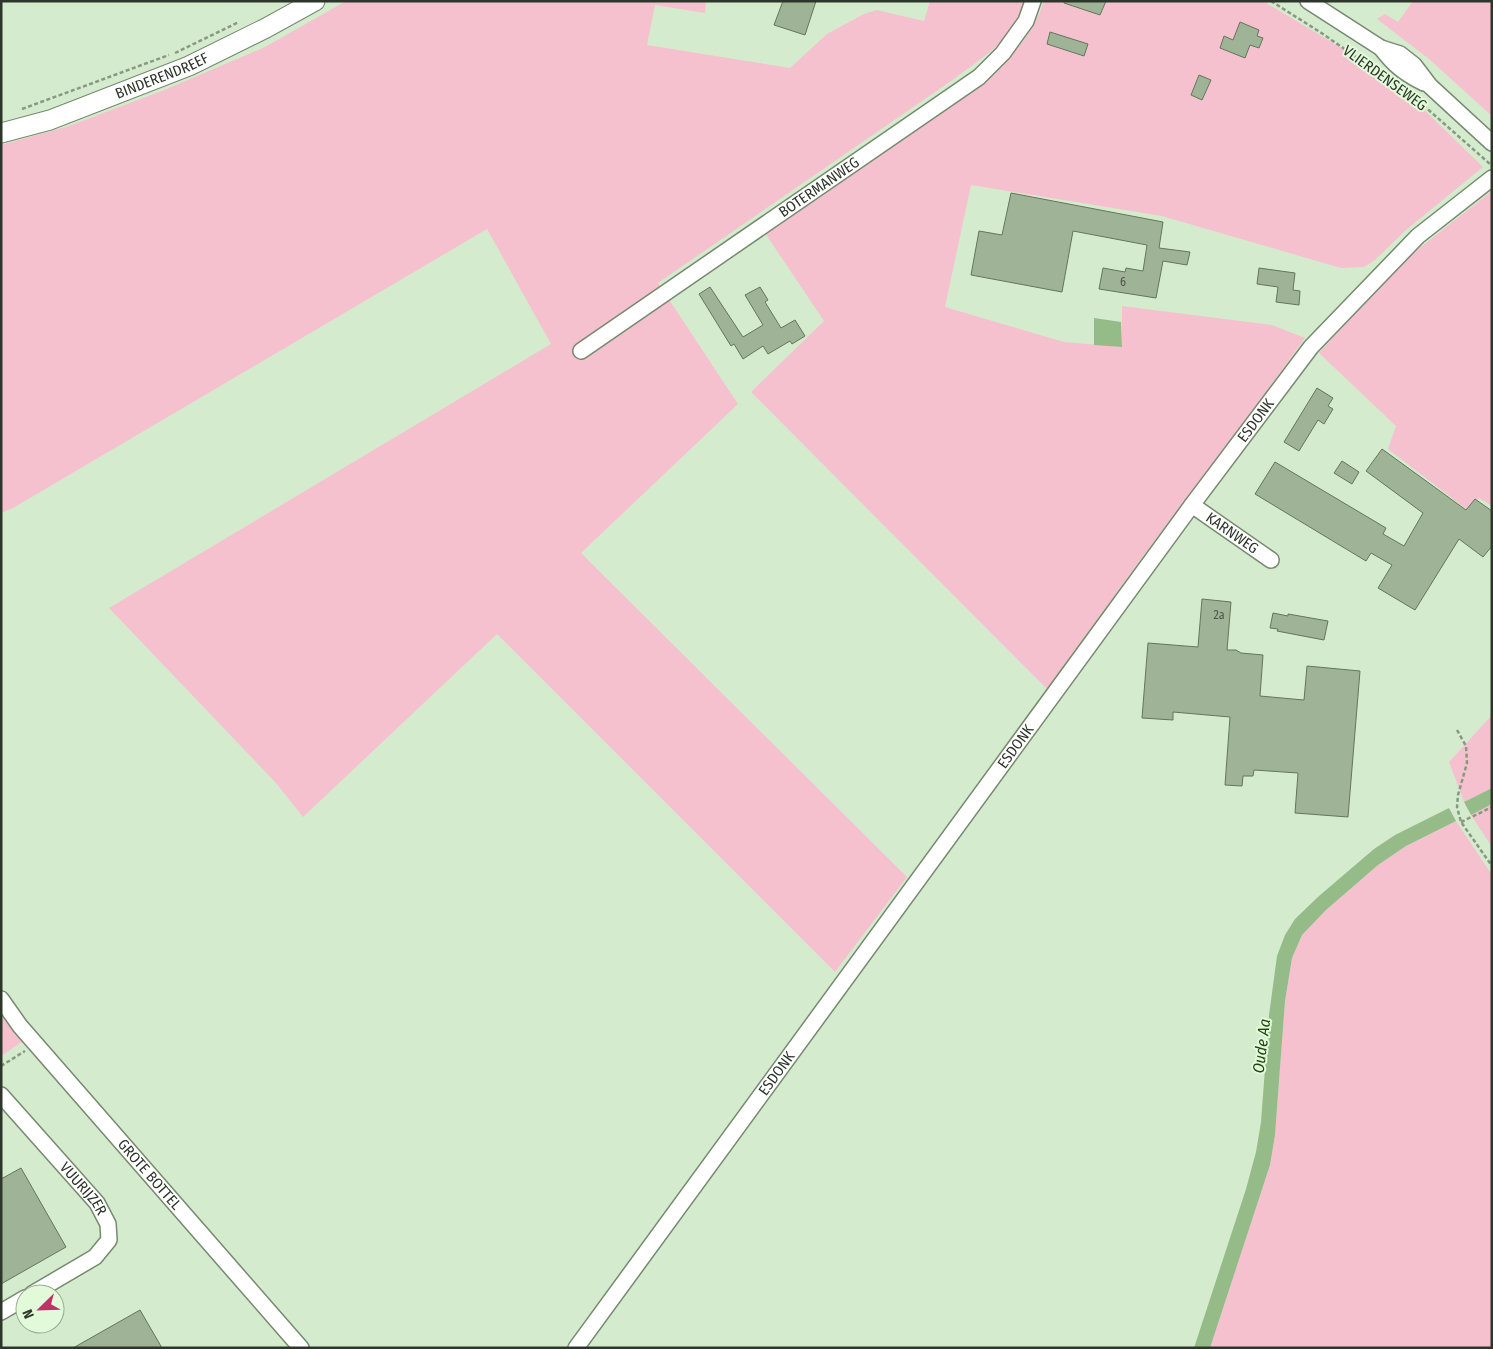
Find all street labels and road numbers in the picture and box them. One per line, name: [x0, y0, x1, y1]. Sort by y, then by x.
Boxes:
street label: VLIERDENSEWEG: [1339, 41, 1431, 115]
street label: BINDERENDREEF: [113, 49, 212, 103]
street label: BOTERMANWEG: [775, 153, 863, 221]
street label: ESDONK: [1234, 395, 1278, 446]
street label: KARNWEG: [1203, 509, 1262, 557]
street label: ESDONK: [994, 721, 1037, 772]
street label: ESDONK: [755, 1048, 799, 1099]
street label: GROTE BOTTEL: [114, 1135, 185, 1214]
street label: VUURIJZER: [56, 1159, 111, 1218]

